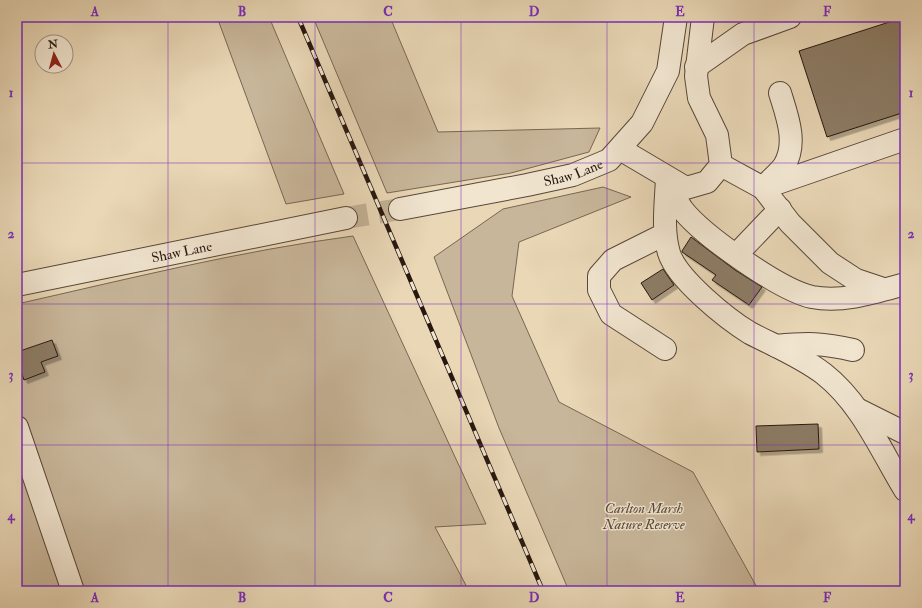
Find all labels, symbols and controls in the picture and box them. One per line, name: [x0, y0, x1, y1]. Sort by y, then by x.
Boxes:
text: A: [90, 4, 100, 20]
text: B: [238, 4, 246, 20]
text: C: [383, 4, 393, 20]
text: D: [529, 4, 540, 20]
text: E: [675, 4, 685, 20]
text: F: [823, 4, 832, 20]
north arrow: [34, 34, 74, 74]
text: N: [46, 37, 60, 52]
text: 1: [9, 85, 14, 101]
text: 1: [909, 85, 914, 101]
street label: Shaw Lane: [542, 155, 605, 190]
text: 2: [8, 226, 15, 242]
text: 2: [908, 226, 915, 242]
street label: Shaw Lane: [150, 237, 214, 266]
text: 3: [9, 367, 14, 383]
text: 3: [909, 367, 914, 383]
park label: Carlton Marsh Nature Reserve: [602, 500, 685, 533]
text: 4: [6, 508, 15, 524]
text: 4: [906, 508, 915, 524]
text: A: [90, 590, 100, 606]
text: B: [238, 590, 246, 606]
text: C: [383, 590, 393, 606]
text: D: [529, 590, 540, 606]
text: E: [675, 590, 685, 606]
text: F: [823, 590, 832, 606]

